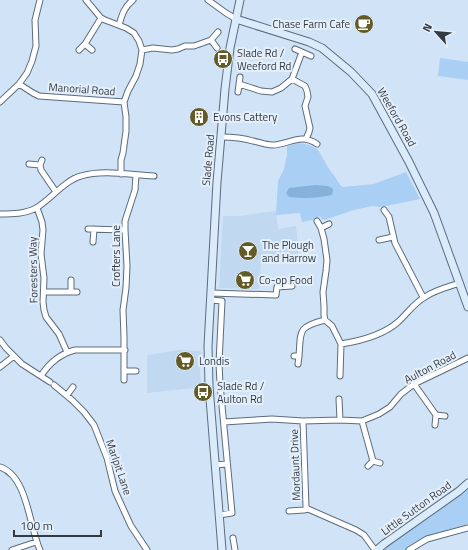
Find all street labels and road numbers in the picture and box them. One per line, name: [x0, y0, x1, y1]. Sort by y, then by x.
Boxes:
street label: Manorial Road: [48, 79, 116, 99]
street label: Weeford Road: [374, 85, 420, 150]
street label: Slade Road: [198, 133, 218, 186]
street label: Crofters Lane: [108, 225, 124, 287]
street label: Foresters Way: [24, 236, 42, 304]
street label: Aulton Road: [401, 347, 459, 387]
street label: Mordaunt Drive: [286, 428, 304, 501]
street label: Marlpit Lane: [102, 437, 136, 497]
street label: Little Sutton Road: [378, 477, 455, 539]

